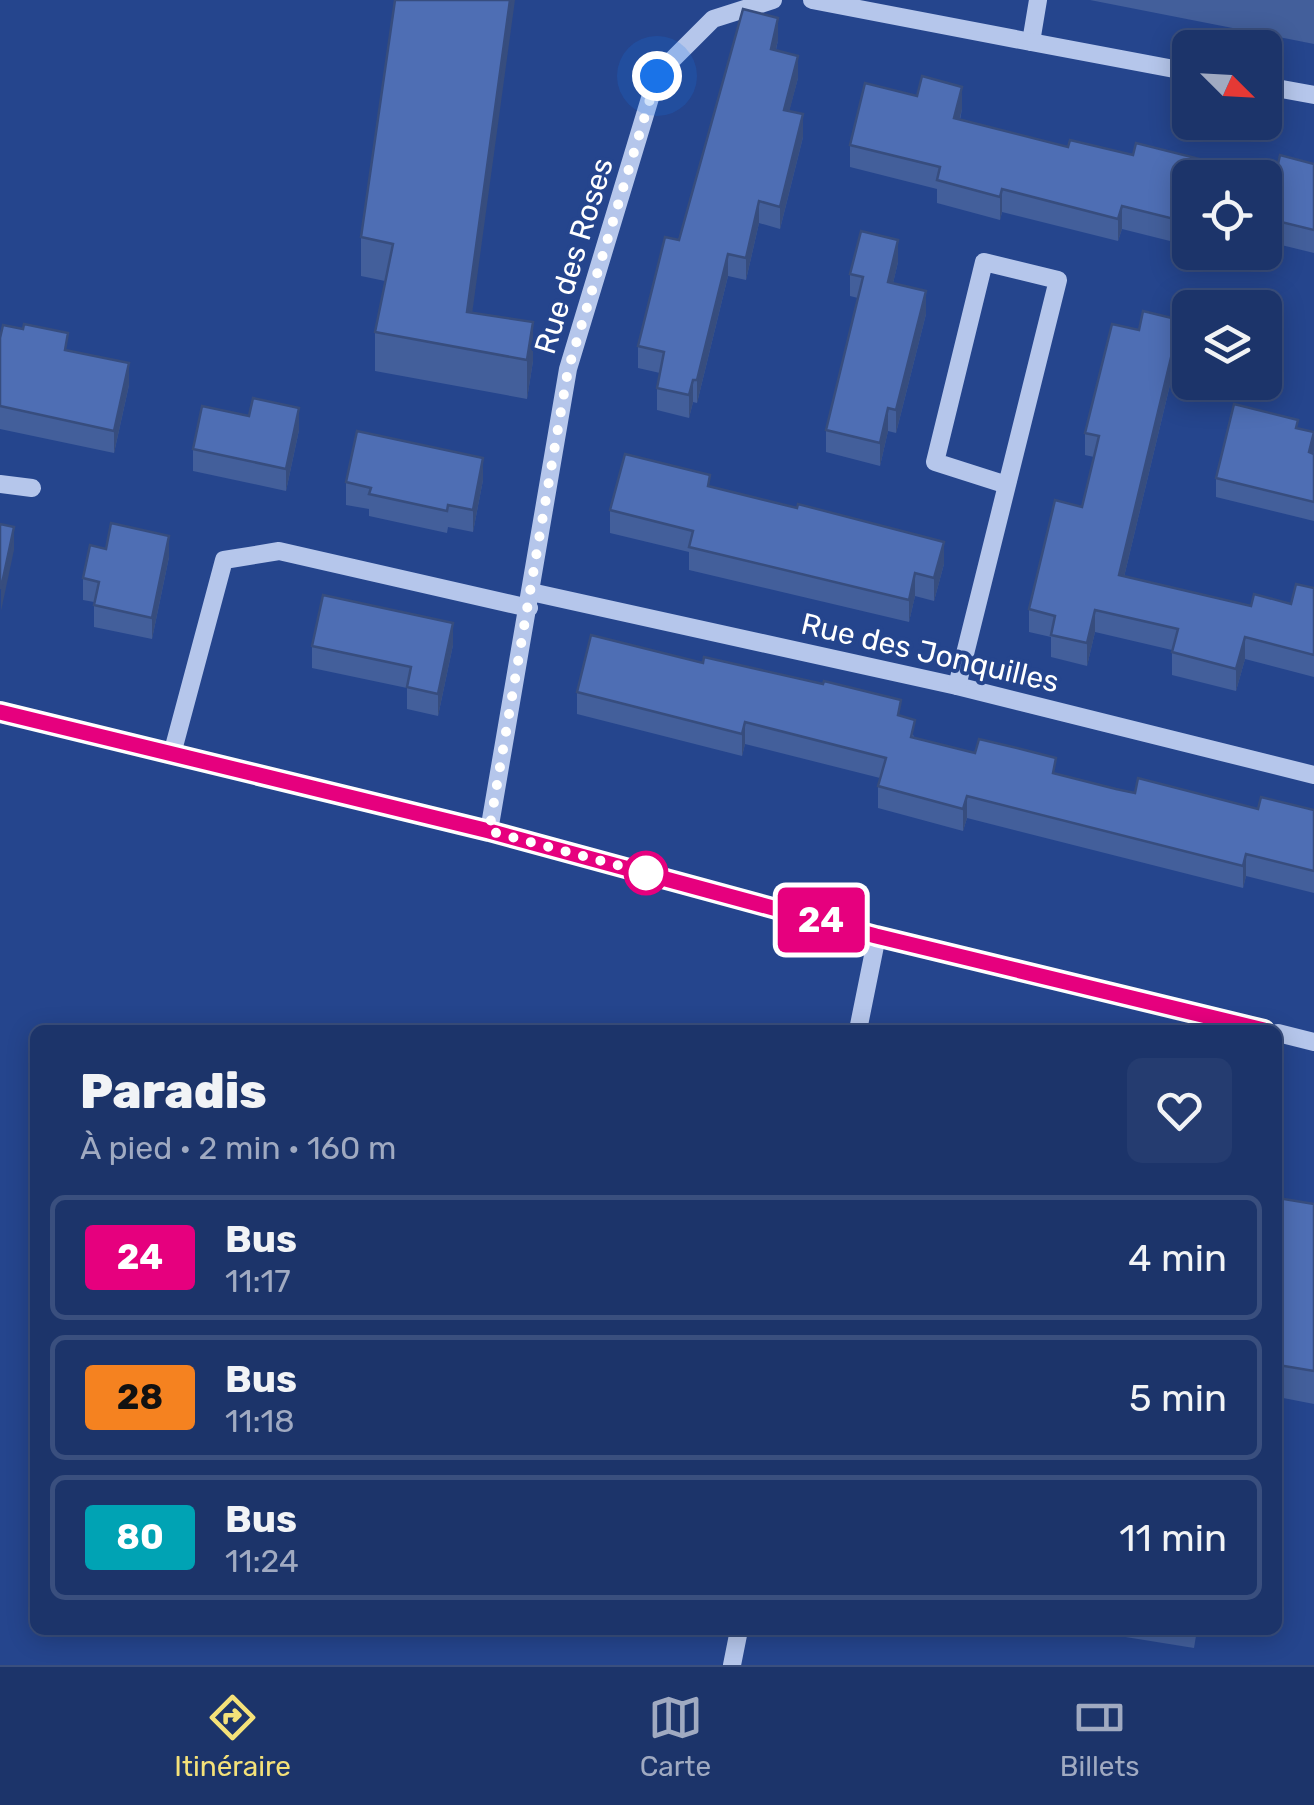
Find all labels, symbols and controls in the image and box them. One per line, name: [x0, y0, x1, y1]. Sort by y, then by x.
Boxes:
north arrow: [1172, 30, 1282, 140]
map controls: [1172, 30, 1282, 400]
your location: [632, 51, 682, 101]
street label: Rue des Roses: [527, 154, 621, 358]
button: locate: [1172, 160, 1282, 270]
button: layers: [1172, 290, 1282, 400]
street label: Rue des Jonquilles: [798, 606, 1062, 700]
unlabelled marker: [625, 852, 667, 894]
line badge: 24: [776, 888, 866, 952]
text: 24: [798, 899, 844, 941]
button: heart: [1127, 1058, 1232, 1163]
text: Paradis: [80, 1063, 267, 1120]
text: À pied · 2 min · 160 m: [80, 1129, 397, 1167]
text: Bus: [225, 1216, 297, 1262]
text: 4 min: [1128, 1235, 1227, 1281]
text: 24: [117, 1236, 163, 1278]
text: 11:17: [225, 1262, 291, 1300]
text: Bus: [225, 1356, 297, 1402]
text: 5 min: [1129, 1375, 1227, 1421]
text: 28: [117, 1376, 163, 1418]
text: 11:18: [225, 1402, 295, 1440]
text: Bus: [225, 1496, 297, 1542]
text: 11 min: [1119, 1515, 1227, 1561]
text: 80: [116, 1516, 164, 1558]
text: 11:24: [225, 1542, 299, 1580]
tab: Itinéraire: [174, 1690, 291, 1783]
tab: Carte: [640, 1690, 711, 1783]
tab: Billets: [1060, 1690, 1140, 1783]

